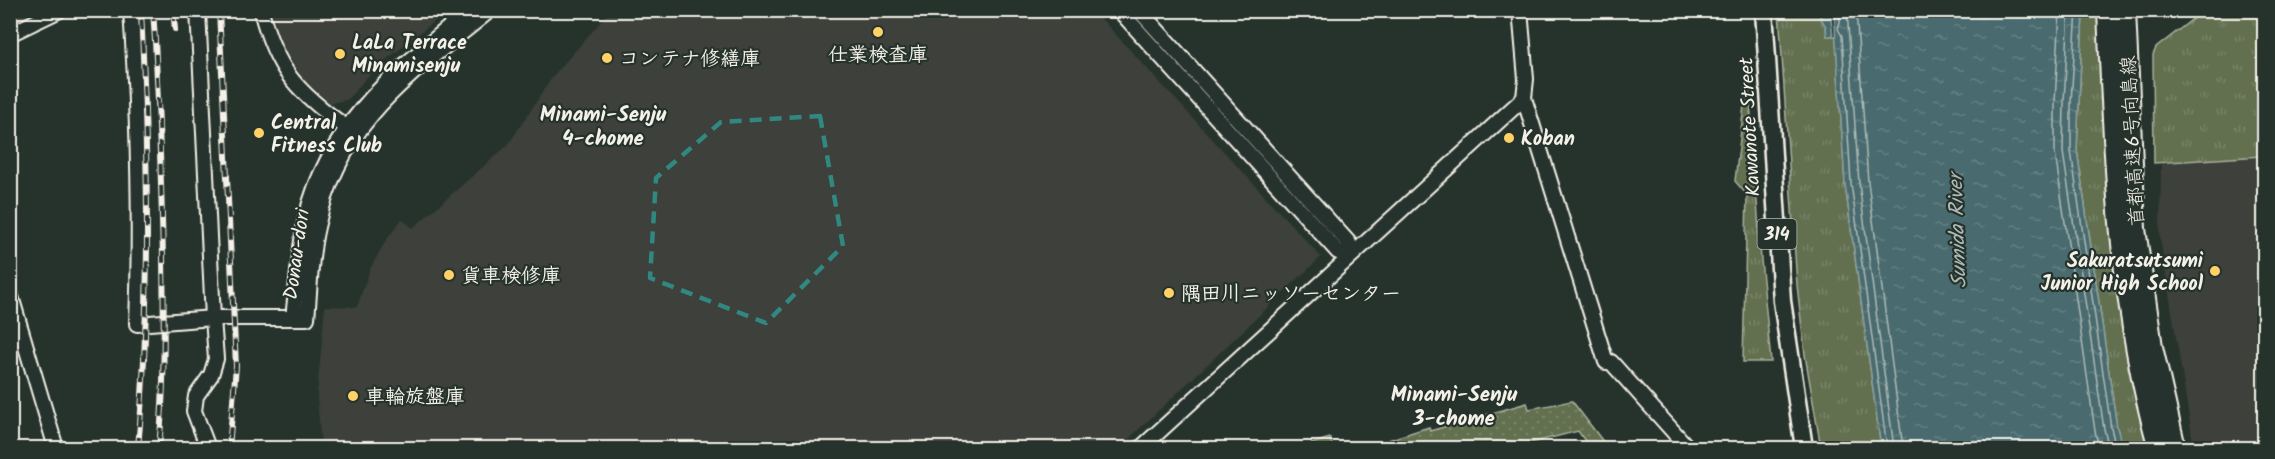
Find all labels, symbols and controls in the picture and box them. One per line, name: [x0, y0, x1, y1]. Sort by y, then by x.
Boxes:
marker: 仕業検査庫: [871, 25, 885, 39]
place label: LaLa Terrace Minamisenju: [352, 28, 467, 83]
place label: 仕業検査庫: [828, 40, 928, 72]
place label: コンテナ修繕庫: [619, 44, 761, 76]
marker: LaLa Terrace Minamisenju: [333, 47, 347, 61]
marker: コンテナ修繕庫: [600, 51, 614, 65]
street label: 首都高速6号向島線: [2114, 55, 2154, 227]
street label: Kawanote Street: [1731, 56, 1771, 197]
district label: Minami-Senju 4-chome: [540, 99, 667, 156]
place label: Central Fitness Club: [271, 108, 382, 163]
place label: Koban: [1521, 124, 1575, 156]
marker: Central Fitness Club: [252, 126, 266, 140]
marker: Koban: [1502, 131, 1516, 145]
water label: Sumida River: [1940, 169, 1977, 289]
street label: Donau-dori: [276, 206, 320, 302]
road number: 314: [1758, 219, 1796, 249]
place label: Sakuratsutsumi Junior High School: [2041, 246, 2204, 301]
place label: 貨車検修庫: [461, 261, 561, 293]
marker: Sakuratsutsumi Junior High School: [2208, 264, 2222, 278]
marker: 貨車検修庫: [442, 268, 456, 282]
place label: 隅田川ニッソーセンター: [1181, 279, 1401, 311]
marker: 隅田川ニッソーセンター: [1162, 286, 1176, 300]
district label: Minami-Senju 3-chome: [1391, 379, 1518, 436]
place label: 車輪旋盤庫: [365, 382, 465, 414]
marker: 車輪旋盤庫: [346, 389, 360, 403]

